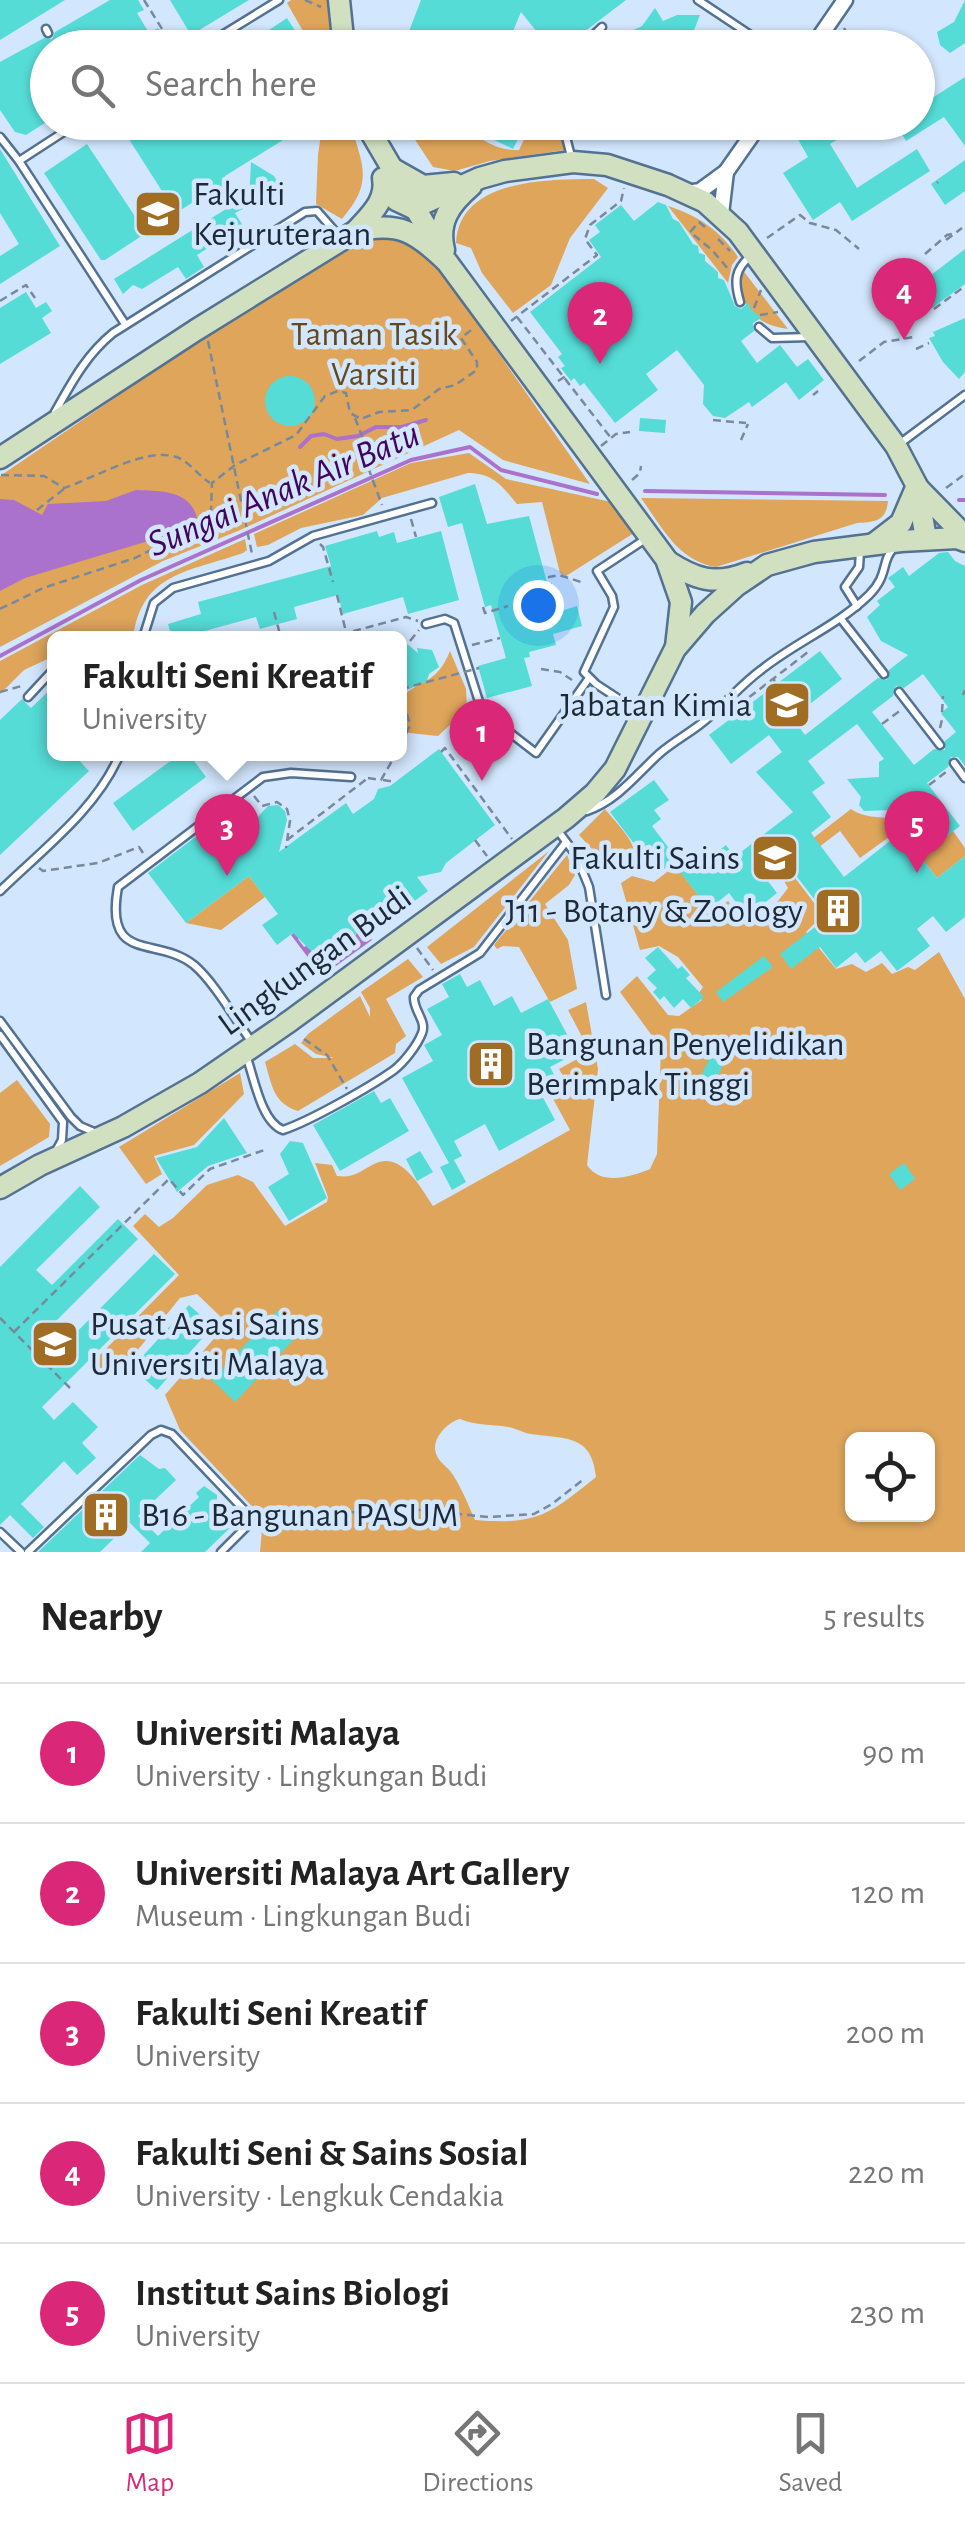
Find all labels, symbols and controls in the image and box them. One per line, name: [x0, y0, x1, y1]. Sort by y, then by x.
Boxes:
search box: [30, 30, 935, 140]
icon: search: [65, 58, 120, 113]
text: Search here: [145, 66, 317, 104]
place label: Fakulti Kejuruteraan: [193, 177, 371, 252]
school or university icon: Fakulti Kejuruteraan: [132, 188, 184, 240]
pin: 4: [872, 258, 936, 340]
pin: 2: [568, 282, 632, 364]
park label: Taman Tasik Varsiti: [291, 317, 457, 392]
water label: Sungai Anak Air Batu: [142, 416, 426, 564]
your location: [513, 580, 564, 631]
popup: [47, 631, 407, 761]
text: Fakulti Seni Kreatif: [82, 658, 372, 696]
school or university icon: Jabatan Kimia: [761, 679, 813, 731]
place label: Jabatan Kimia: [560, 688, 752, 723]
pin: 1: [450, 698, 514, 781]
text: University: [82, 703, 207, 735]
pin: 5: [884, 790, 950, 873]
pin: 3: [194, 794, 260, 876]
school or university icon: Fakulti Sains: [749, 832, 801, 884]
place label: Fakulti Sains: [570, 841, 740, 876]
street label: Lingkungan Budi: [212, 880, 418, 1042]
building icon: J11 - Botany & Zoology: [812, 885, 864, 937]
place label: J11 - Botany & Zoology: [505, 894, 803, 929]
place label: Bangunan Penyelidikan Berimpak Tinggi: [526, 1027, 845, 1102]
building icon: Bangunan Penyelidikan Berimpak Tinggi: [465, 1038, 517, 1090]
place label: Pusat Asasi Sains Universiti Malaya: [90, 1307, 325, 1382]
school or university icon: Pusat Asasi Sains Universiti Malaya: [29, 1318, 81, 1370]
map controls: [845, 1432, 935, 1522]
button: locate: [845, 1432, 935, 1522]
building icon: B16 - Bangunan PASUM: [80, 1489, 132, 1541]
place label: B16 - Bangunan PASUM: [141, 1498, 458, 1533]
text: Nearby: [40, 1596, 163, 1638]
text: 5 results: [823, 1601, 925, 1633]
text: Universiti Malaya: [135, 1715, 400, 1753]
text: 1: [67, 1737, 78, 1769]
text: 90 m: [862, 1737, 925, 1769]
text: University · Lingkungan Budi: [135, 1760, 488, 1792]
text: Universiti Malaya Art Gallery: [135, 1855, 570, 1893]
text: 2: [65, 1877, 80, 1909]
text: 120 m: [852, 1877, 925, 1909]
text: Museum · Lingkungan Budi: [135, 1900, 471, 1932]
text: Fakulti Seni Kreatif: [135, 1995, 425, 2033]
text: 3: [66, 2017, 79, 2049]
text: 200 m: [846, 2017, 925, 2049]
text: University: [135, 2040, 260, 2072]
text: Fakulti Seni & Sains Sosial: [135, 2135, 528, 2173]
text: 4: [64, 2157, 81, 2189]
text: 220 m: [848, 2157, 925, 2189]
text: University · Lengkuk Cendakia: [135, 2180, 504, 2212]
text: Institut Sains Biologi: [135, 2275, 450, 2313]
text: 5: [66, 2297, 79, 2329]
text: 230 m: [849, 2297, 925, 2329]
text: University: [135, 2320, 260, 2352]
tab: Map: [122, 2406, 177, 2500]
tab: Directions: [422, 2406, 534, 2500]
tab: Saved: [779, 2406, 843, 2500]

